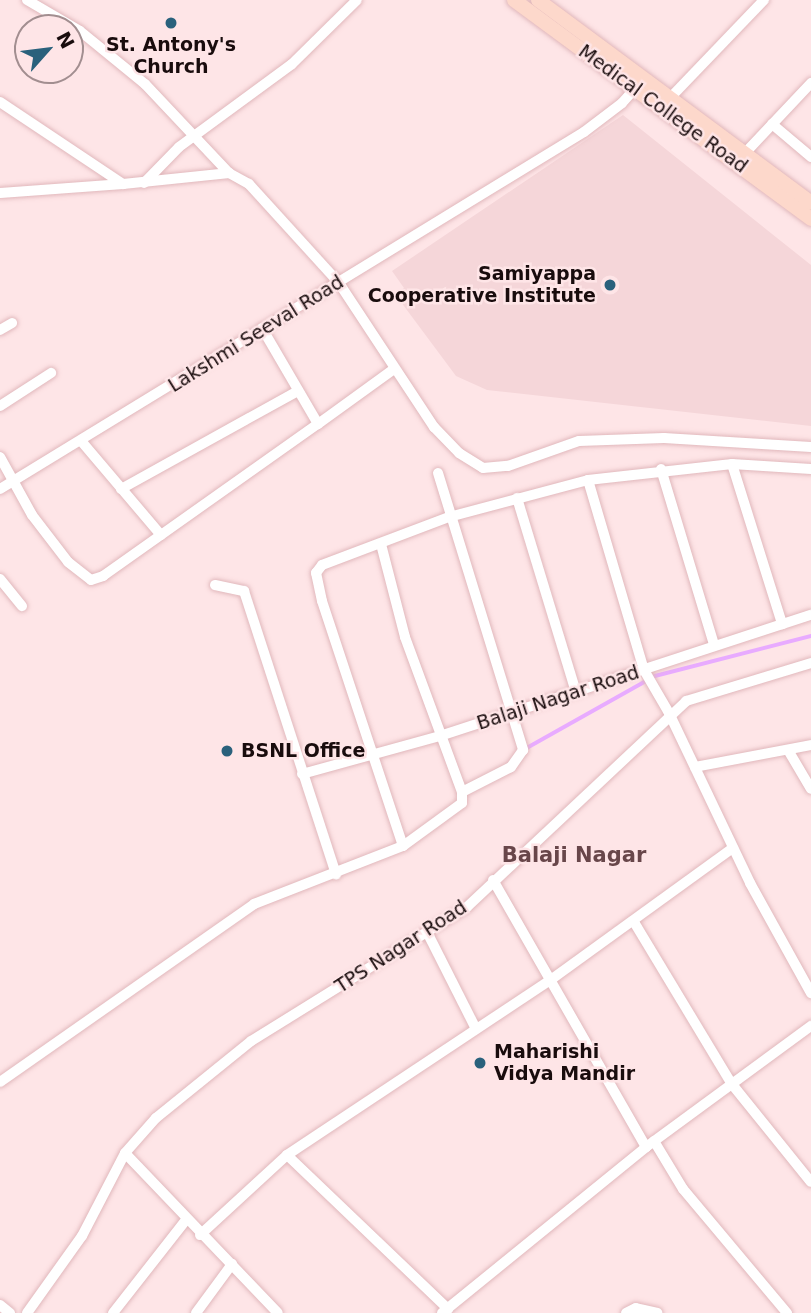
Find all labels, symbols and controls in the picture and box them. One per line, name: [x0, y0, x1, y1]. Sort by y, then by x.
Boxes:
north arrow: [14, 14, 84, 84]
marker: St. Antony's Church: [163, 15, 179, 31]
text: N: [52, 28, 79, 52]
place label: St. Antony's Church: [106, 34, 236, 78]
street label: Medical College Road: [574, 40, 752, 178]
place label: Samiyappa Cooperative Institute: [368, 263, 596, 307]
street label: Lakshmi Seeval Road: [164, 271, 348, 397]
marker: Samiyappa Cooperative Institute: [602, 277, 618, 293]
street label: Balaji Nagar Road: [474, 661, 642, 735]
place label: BSNL Office: [241, 740, 365, 762]
marker: BSNL Office: [219, 743, 235, 759]
district label: Balaji Nagar: [502, 842, 646, 868]
street label: TPS Nagar Road: [331, 896, 471, 998]
place label: Maharishi Vidya Mandir: [494, 1041, 635, 1085]
marker: Maharishi Vidya Mandir: [472, 1055, 488, 1071]

